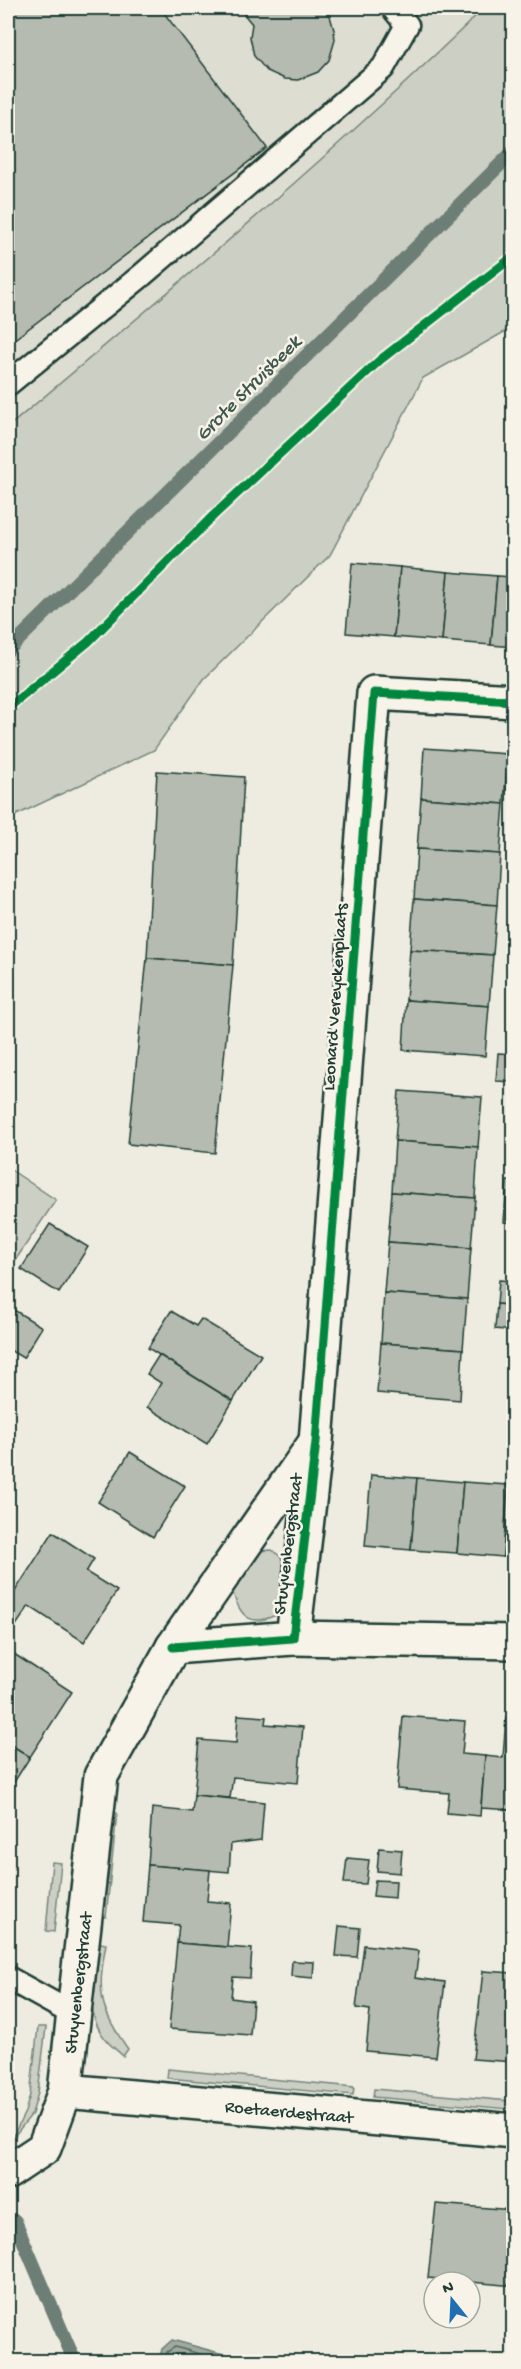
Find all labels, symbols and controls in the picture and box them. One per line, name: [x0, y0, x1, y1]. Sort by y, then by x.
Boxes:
water label: Grote Struisbeek: [192, 331, 308, 447]
street label: Leonard Vereyckenplaats: [319, 902, 354, 1091]
street label: Stuyvenbergstraat: [270, 1471, 309, 1616]
street label: Stuyvenbergstraat: [61, 1910, 99, 2055]
street label: Roetaerdestraat: [224, 2097, 356, 2130]
north arrow: [422, 2270, 482, 2330]
text: N: [441, 2278, 457, 2300]

